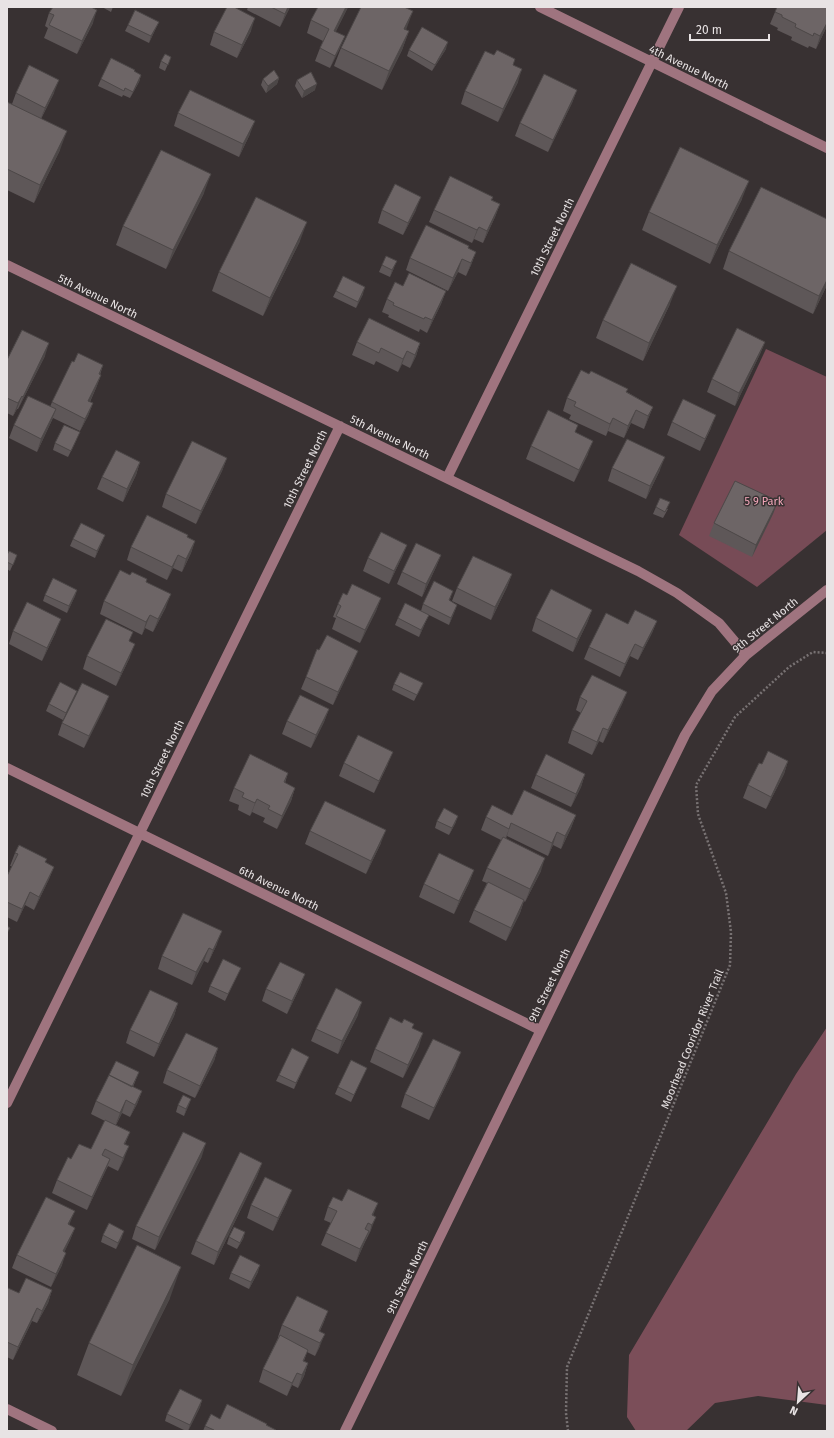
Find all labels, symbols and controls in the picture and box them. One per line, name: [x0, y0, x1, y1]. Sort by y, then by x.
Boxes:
scale bar: [690, 16, 769, 42]
text: 20 m: [696, 23, 722, 37]
street label: 4th Avenue North: [647, 42, 731, 92]
street label: 10th Street North: [528, 196, 577, 279]
street label: 5th Avenue North: [56, 272, 140, 321]
street label: 5th Avenue North: [348, 413, 432, 462]
street label: 10th Street North: [281, 428, 330, 511]
park label: 5 9 Park: [745, 495, 784, 508]
street label: 9th Street North: [730, 595, 801, 656]
street label: 10th Street North: [138, 718, 187, 801]
street label: 6th Avenue North: [237, 863, 321, 913]
street label: 9th Street North: [526, 946, 573, 1024]
street label: Moorhead Cooridor River Trail: [658, 967, 727, 1111]
street label: 9th Street North: [384, 1238, 431, 1316]
north arrow: [778, 1382, 818, 1422]
text: N: [788, 1403, 800, 1418]

